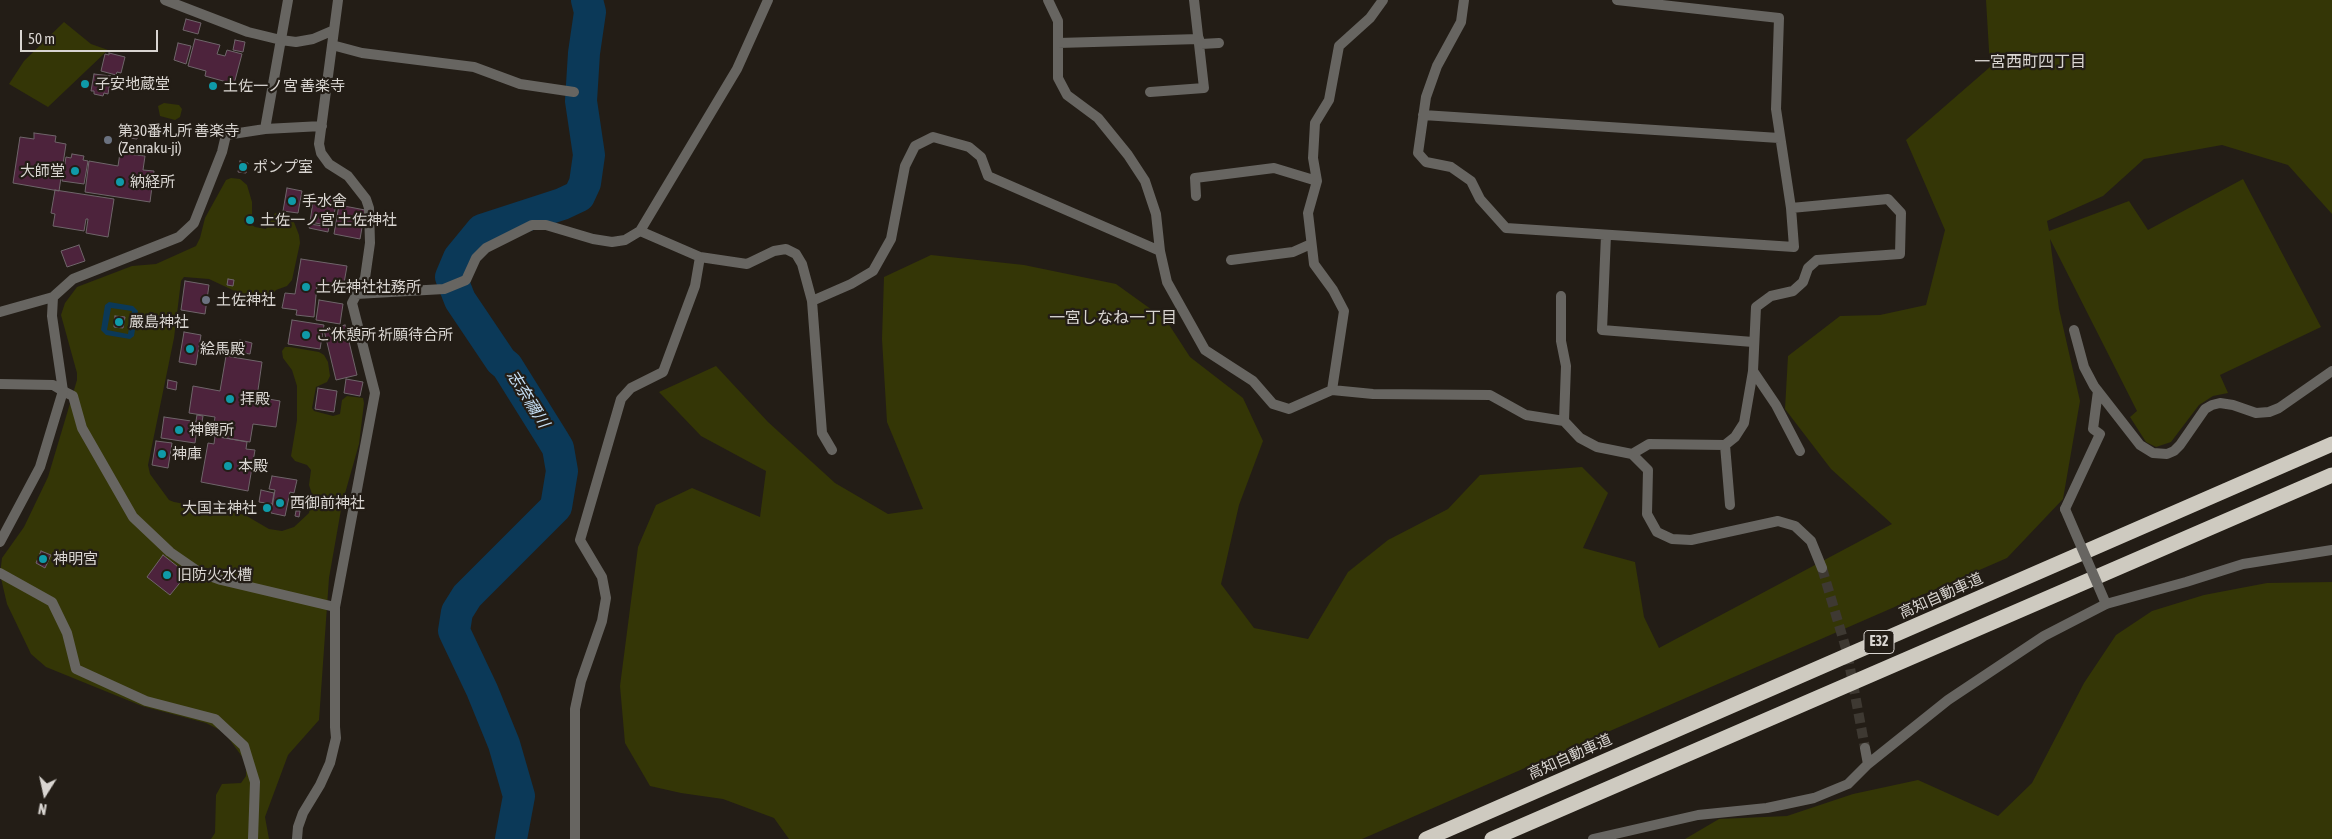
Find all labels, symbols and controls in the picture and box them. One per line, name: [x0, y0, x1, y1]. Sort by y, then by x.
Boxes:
scale bar: [22, 20, 160, 52]
text: 50 m: [28, 30, 55, 47]
district label: 一宮西町四丁目: [1974, 52, 2086, 72]
place label: 子安地蔵堂: [95, 75, 170, 93]
place label: 土佐一ノ宮 善楽寺: [223, 77, 345, 95]
marker: 子安地蔵堂: [79, 78, 91, 90]
marker: 土佐一ノ宮 善楽寺: [207, 80, 219, 92]
place label: 第30番札所 善楽寺 (Zenraku-ji): [118, 122, 239, 157]
marker: 第30番札所 善楽寺 (Zenraku-ji): [102, 134, 114, 146]
place label: ポンプ室: [253, 158, 313, 176]
marker: ポンプ室: [237, 161, 249, 173]
place label: 大師堂: [20, 162, 65, 180]
marker: 大師堂: [69, 165, 81, 177]
place label: 納経所: [130, 173, 175, 191]
marker: 納経所: [114, 176, 126, 188]
place label: 手水舎: [302, 192, 347, 210]
marker: 手水舎: [286, 195, 298, 207]
place label: 土佐一ノ宮 土佐神社: [260, 211, 397, 229]
marker: 土佐一ノ宮 土佐神社: [244, 214, 256, 226]
place label: 土佐神社社務所: [316, 278, 421, 296]
marker: 土佐神社社務所: [300, 281, 312, 293]
place label: 土佐神社: [216, 291, 276, 309]
marker: 土佐神社: [200, 294, 212, 306]
district label: 一宮しなね一丁目: [1049, 308, 1177, 328]
place label: 嚴島神社: [129, 313, 189, 331]
marker: 嚴島神社: [113, 316, 125, 328]
place label: ご休憩所 祈願待合所: [316, 326, 453, 344]
marker: ご休憩所 祈願待合所: [300, 329, 312, 341]
place label: 絵馬殿: [200, 340, 245, 358]
marker: 絵馬殿: [184, 343, 196, 355]
water label: 志奈禰川: [503, 367, 553, 431]
place label: 拝殿: [240, 390, 270, 408]
marker: 拝殿: [224, 393, 236, 405]
place label: 神饌所: [189, 421, 234, 439]
marker: 神饌所: [173, 424, 185, 436]
place label: 神庫: [172, 445, 202, 463]
marker: 神庫: [156, 448, 168, 460]
place label: 本殿: [238, 457, 268, 475]
marker: 本殿: [222, 460, 234, 472]
place label: 西御前神社: [290, 494, 365, 512]
marker: 西御前神社: [274, 497, 286, 509]
place label: 大国主神社: [182, 499, 257, 517]
marker: 大国主神社: [261, 502, 273, 514]
place label: 神明宮: [53, 550, 98, 568]
marker: 神明宮: [37, 553, 49, 565]
place label: 旧防火水槽: [177, 566, 252, 584]
marker: 旧防火水槽: [161, 569, 173, 581]
street label: 高知自動車道: [1896, 569, 1986, 623]
road number: E32: [1864, 630, 1894, 654]
street label: 高知自動車道: [1525, 730, 1615, 784]
north arrow: [20, 769, 70, 819]
text: N: [37, 800, 48, 817]

